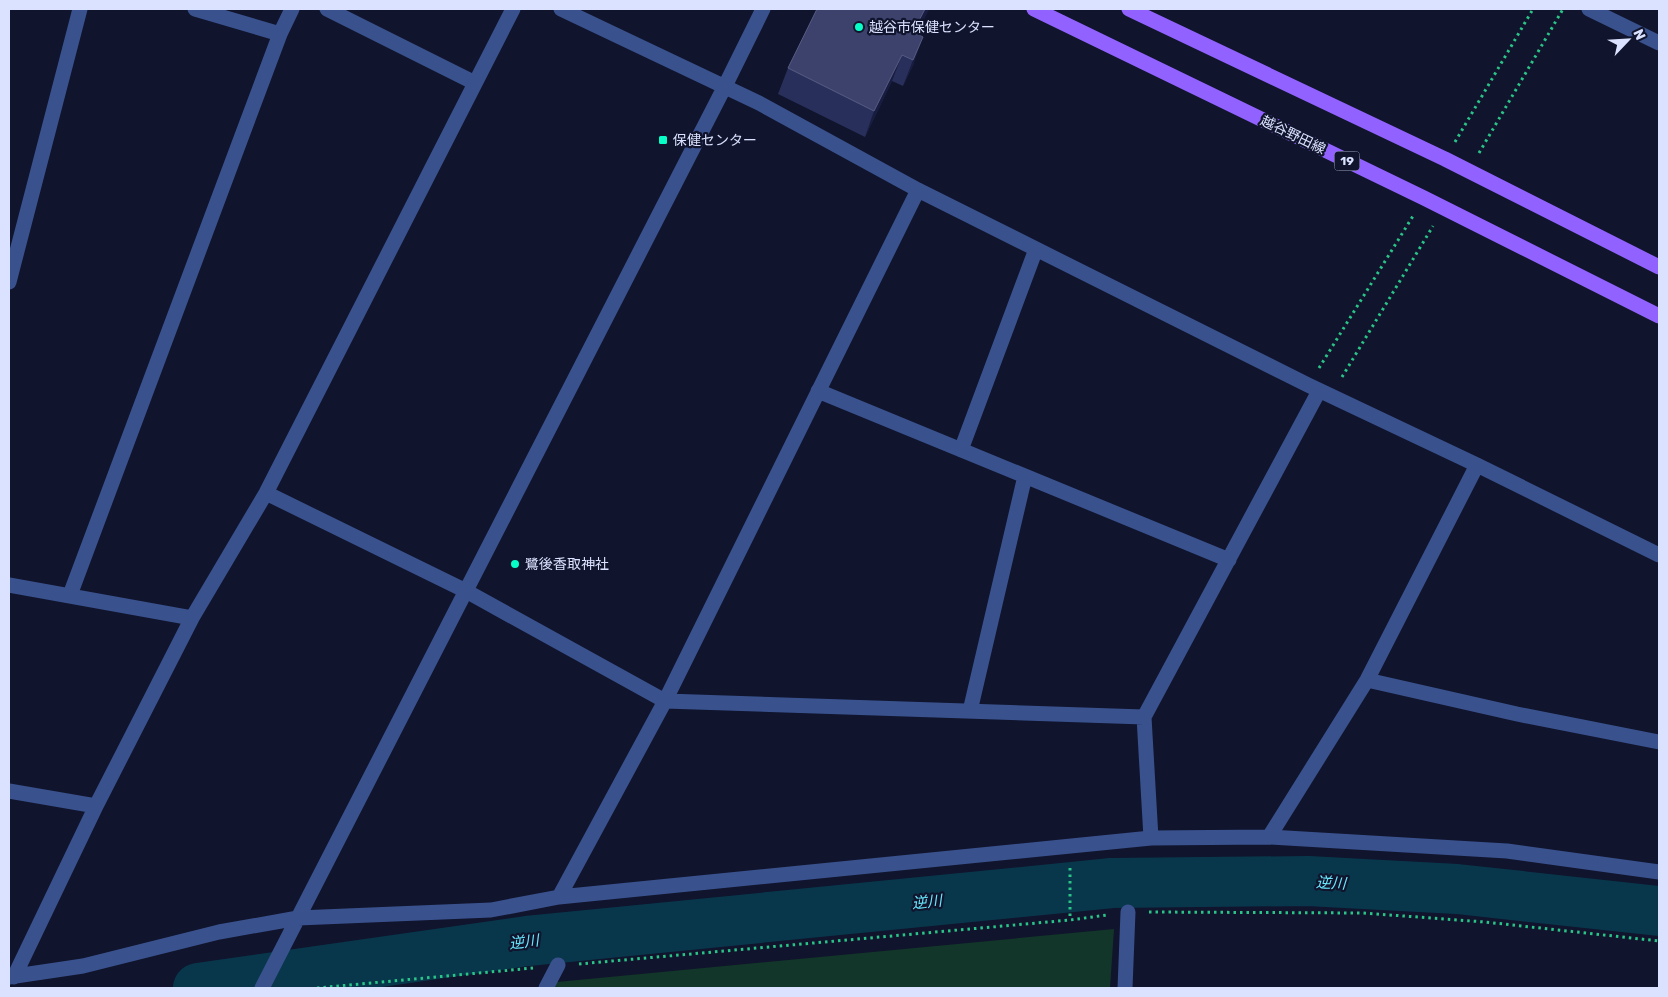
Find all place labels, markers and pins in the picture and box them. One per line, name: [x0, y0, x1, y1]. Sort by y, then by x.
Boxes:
place label: 越谷市保健センター: [869, 19, 995, 36]
marker: 越谷市保健センター: [853, 21, 865, 33]
place label: 保健センター: [673, 132, 757, 149]
marker: 保健センター: [657, 134, 669, 146]
place label: 鷺後香取神社: [525, 556, 609, 573]
marker: 鷺後香取神社: [509, 558, 521, 570]

